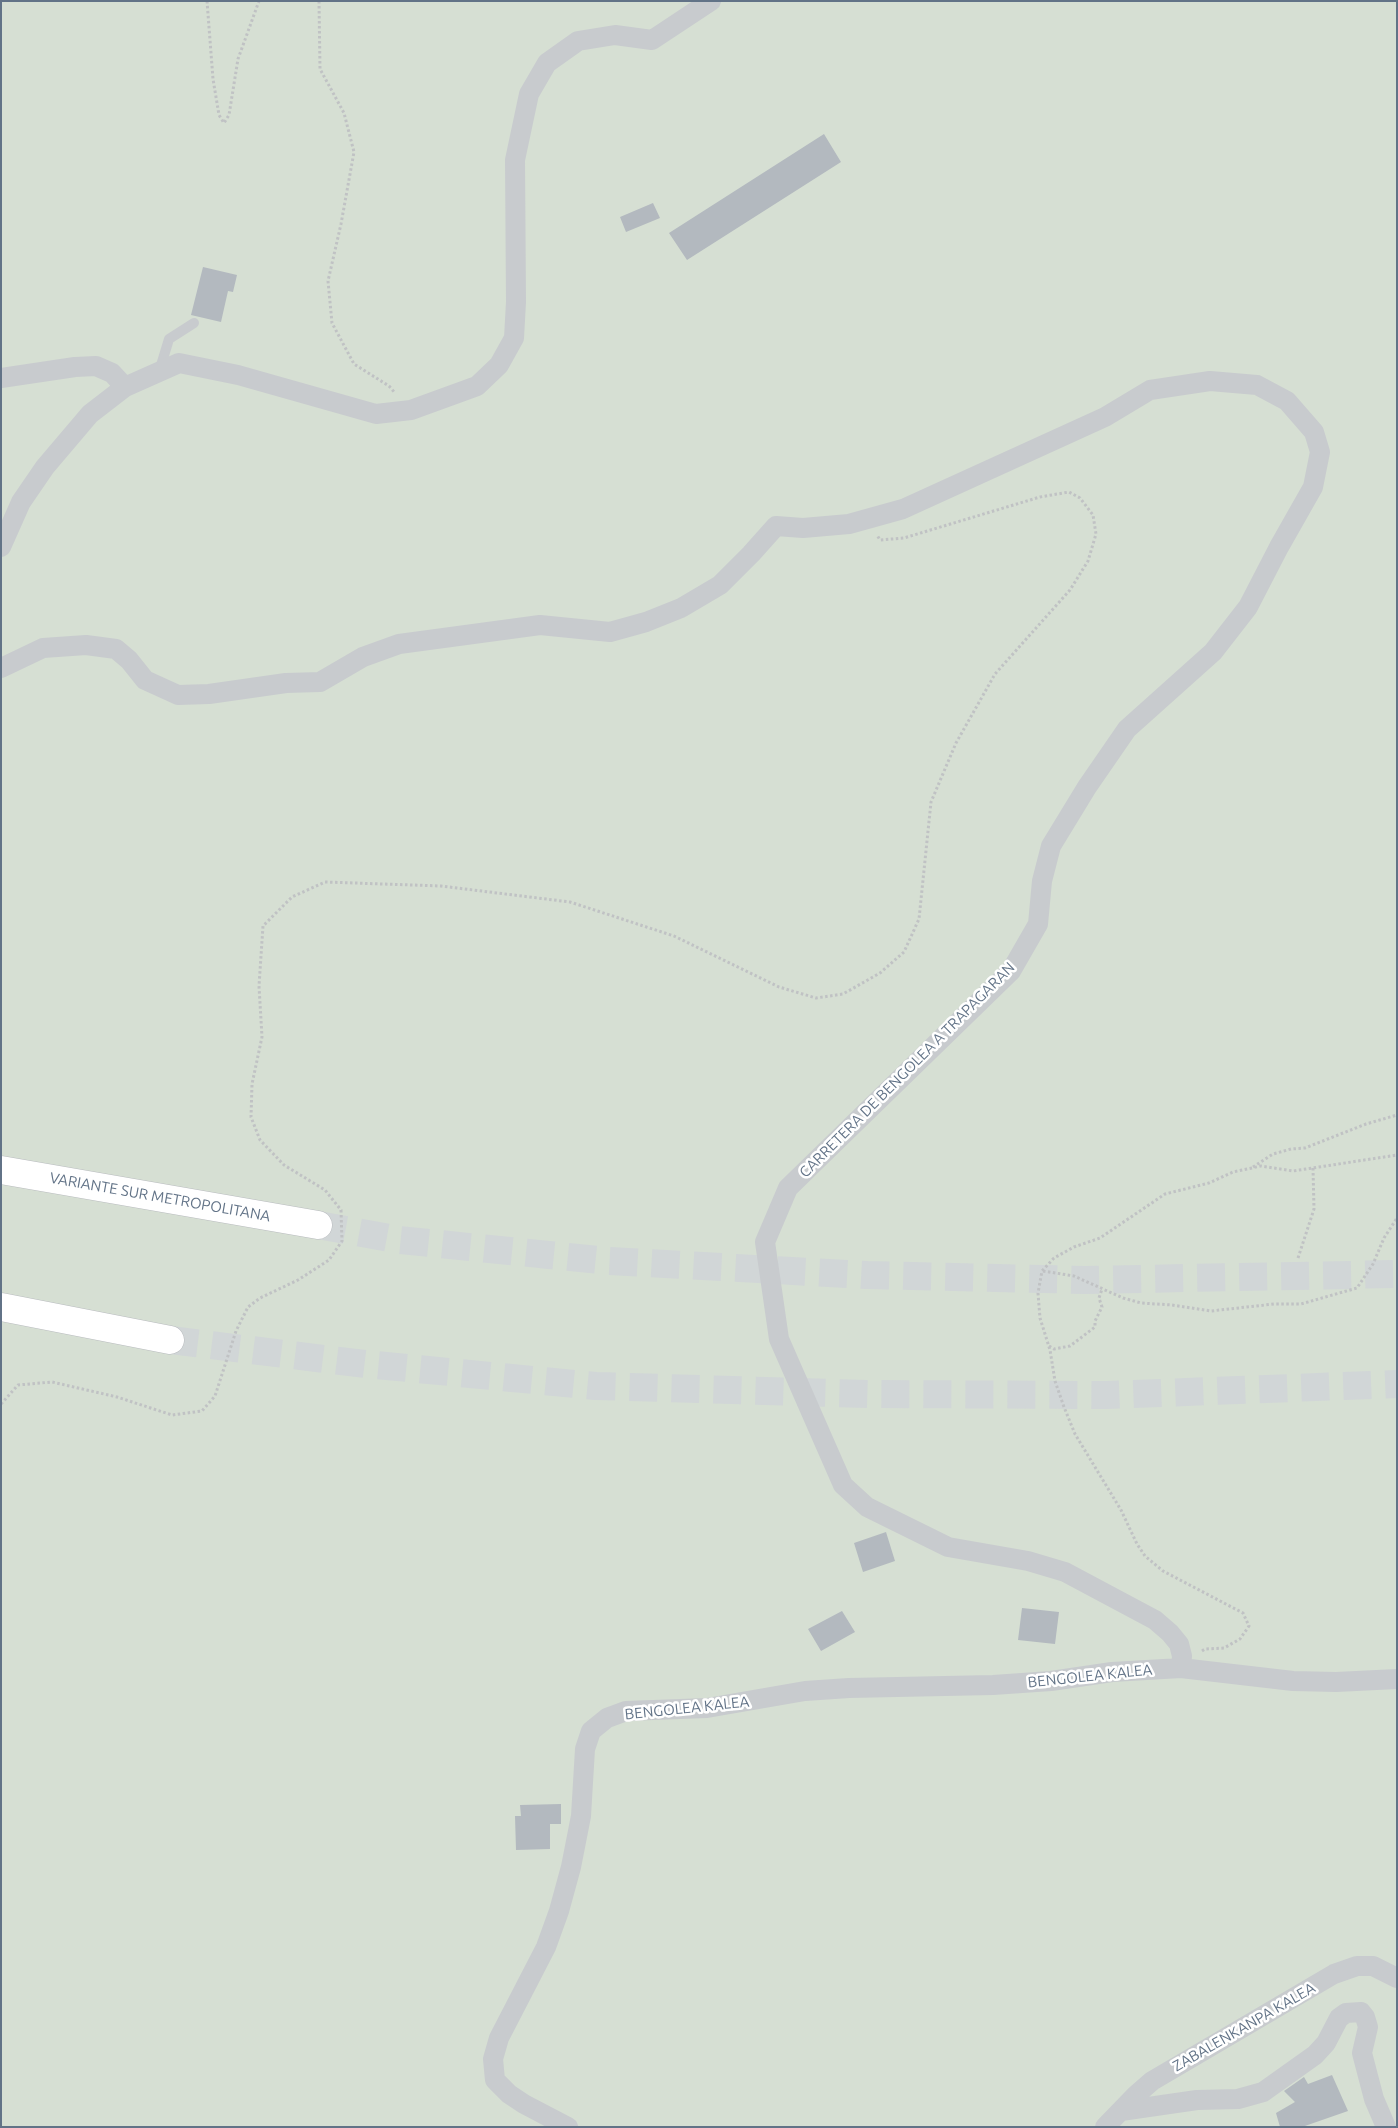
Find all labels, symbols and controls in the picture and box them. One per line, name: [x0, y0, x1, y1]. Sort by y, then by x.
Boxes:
street label: CARRETERA DE BENGOLEA A TRAPAGARAN: [796, 959, 1018, 1181]
street label: VARIANTE SUR METROPOLITANA: [48, 1169, 272, 1225]
street label: BENGOLEA KALEA: [1027, 1661, 1153, 1691]
street label: BENGOLEA KALEA: [624, 1693, 750, 1723]
street label: ZABALENKANPA KALEA: [1170, 1979, 1318, 2075]

